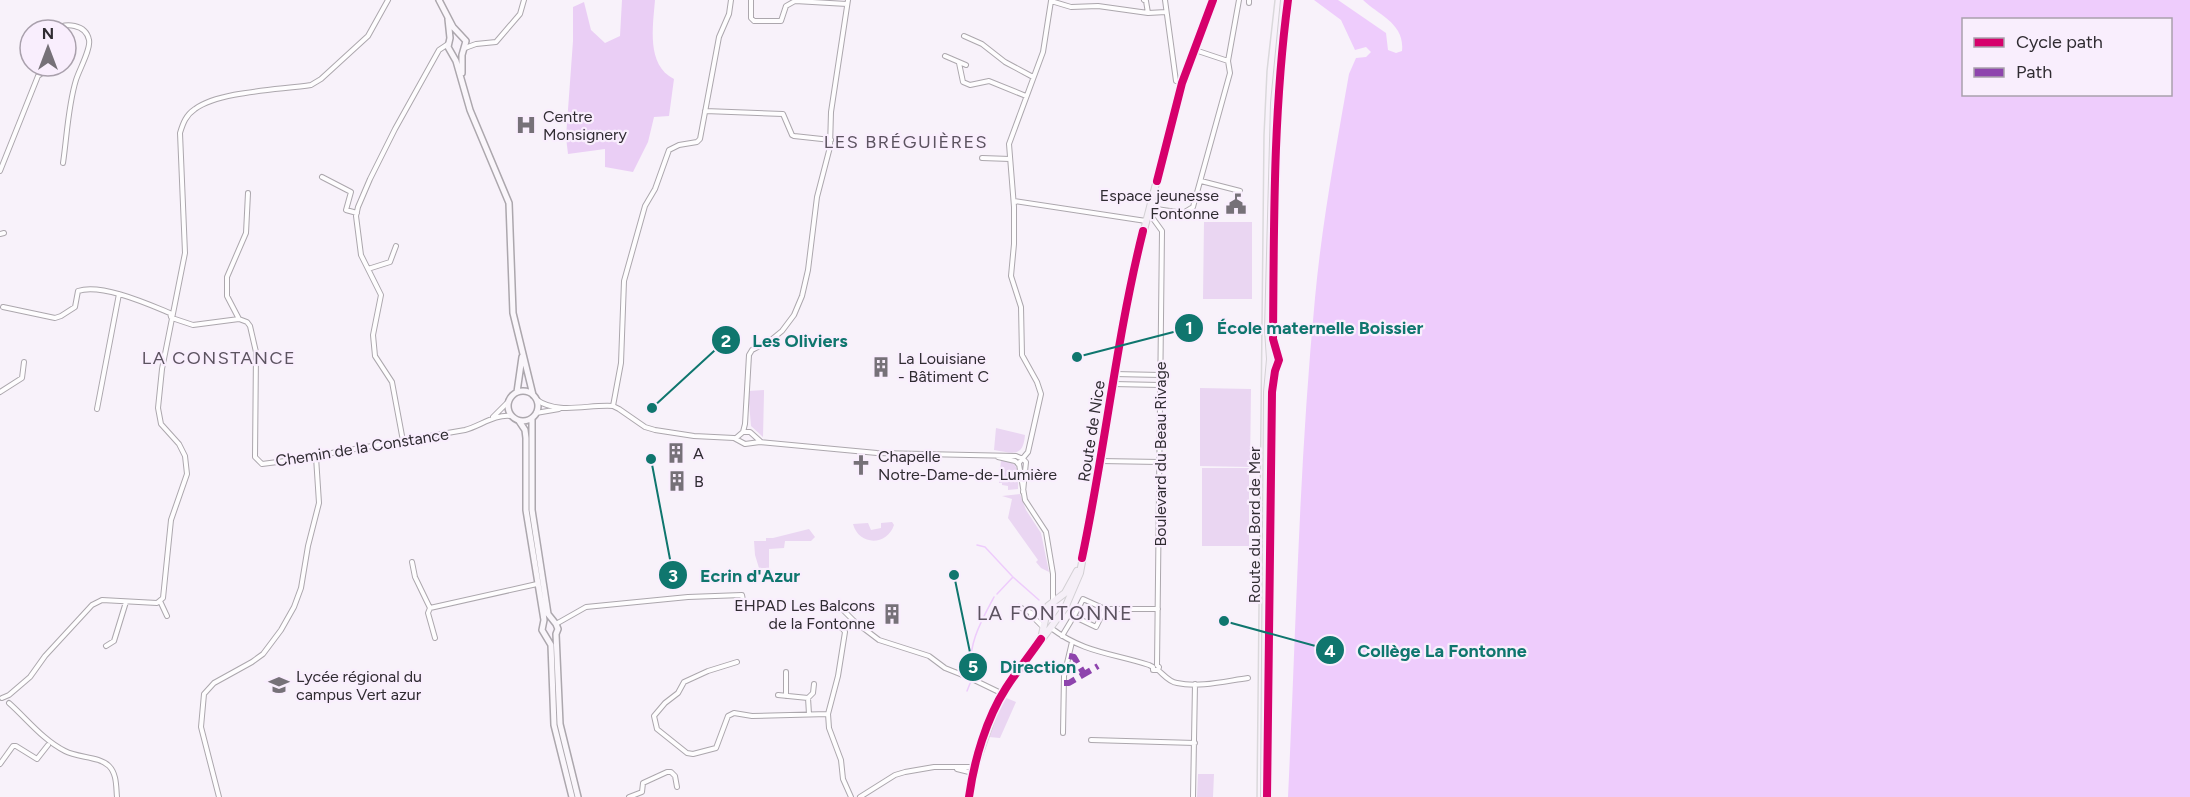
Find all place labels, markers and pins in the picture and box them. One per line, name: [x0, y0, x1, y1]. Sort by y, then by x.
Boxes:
place label: Centre Monsignery: [543, 107, 627, 144]
hospital icon: Centre Monsignery: [514, 113, 538, 137]
place label: Espace jeunesse Fontonne: [1100, 186, 1219, 223]
public building icon: Espace jeunesse Fontonne: [1224, 192, 1248, 216]
callout: École maternelle Boissier: [1174, 310, 1435, 346]
callout: Les Oliviers: [711, 322, 860, 358]
place label: La Louisiane - Bâtiment C: [898, 349, 989, 386]
building icon: La Louisiane - Bâtiment C: [869, 355, 893, 379]
building icon: A: [664, 441, 688, 465]
place label: A: [693, 444, 704, 463]
place label: Chapelle Notre-Dame-de-Lumière: [878, 447, 1057, 484]
church icon: Chapelle Notre-Dame-de-Lumière: [849, 453, 873, 477]
building icon: B: [665, 469, 689, 493]
place label: B: [694, 472, 704, 491]
callout: Ecrin d'Azur: [658, 557, 812, 593]
place label: EHPAD Les Balcons de la Fontonne: [734, 596, 875, 633]
building icon: EHPAD Les Balcons de la Fontonne: [880, 602, 904, 626]
callout: Collège La Fontonne: [1315, 632, 1539, 668]
callout: Direction: [958, 649, 1089, 685]
place label: Lycée régional du campus Vert azur: [296, 667, 422, 704]
school or university icon: Lycée régional du campus Vert azur: [267, 673, 291, 697]

